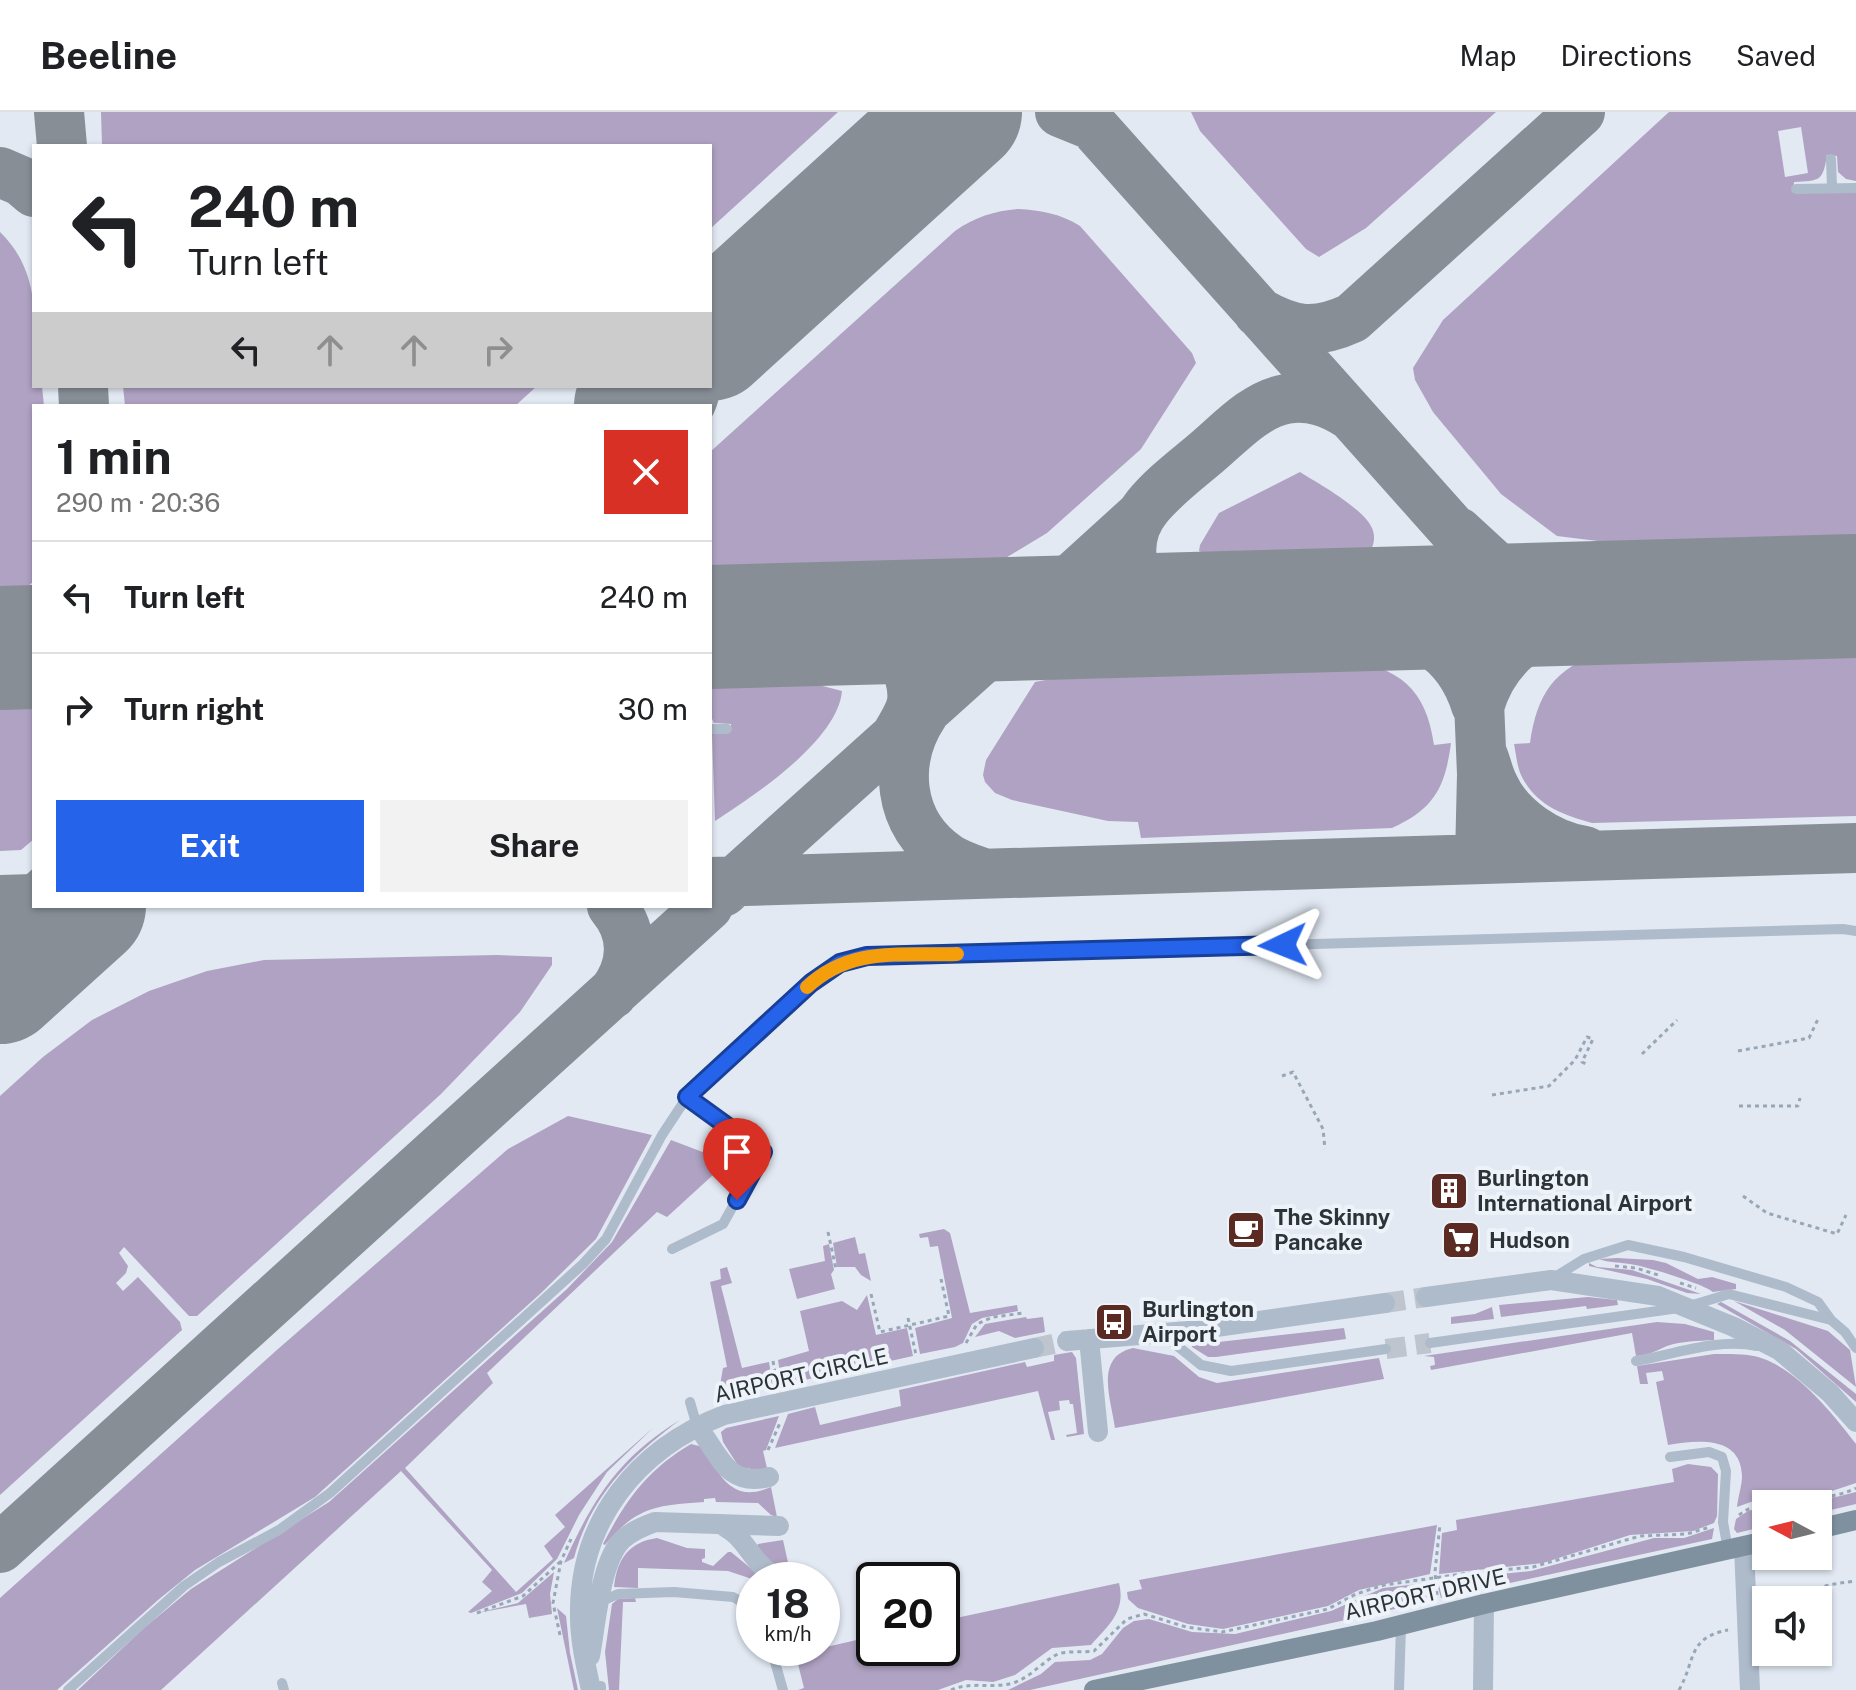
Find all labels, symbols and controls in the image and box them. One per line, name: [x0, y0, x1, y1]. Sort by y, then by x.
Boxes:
text: Beeline: [40, 33, 177, 78]
text: Map: [1460, 39, 1516, 72]
text: Directions: [1560, 39, 1692, 72]
text: Saved: [1736, 39, 1816, 72]
text: 240 m: [188, 174, 359, 240]
icon: left: [56, 176, 160, 280]
text: Turn left: [188, 241, 329, 283]
icon: left: [224, 328, 268, 372]
icon: ahead: [308, 328, 352, 372]
icon: ahead: [392, 328, 436, 372]
icon: right: [476, 328, 520, 372]
text: 1 min: [56, 428, 172, 485]
button: close: [604, 430, 688, 514]
text: 290 m · 20:36: [56, 487, 220, 518]
icon: left: [56, 575, 100, 619]
text: Turn left: [124, 579, 245, 615]
text: 240 m: [600, 579, 688, 615]
icon: right: [56, 687, 100, 731]
text: Turn right: [124, 691, 264, 727]
text: 30 m: [618, 691, 688, 727]
button: Exit: [56, 800, 364, 892]
button: Share: [380, 800, 688, 892]
position arrow: [1241, 903, 1325, 987]
pin: [703, 1118, 771, 1200]
icon: arrive: [715, 1130, 759, 1174]
place label: Burlington International Airport: [1477, 1165, 1692, 1216]
building icon: Burlington International Airport: [1428, 1170, 1470, 1212]
place label: The Skinny Pancake: [1274, 1204, 1391, 1255]
cafe icon: The Skinny Pancake: [1225, 1209, 1267, 1251]
supermarket icon: Hudson: [1440, 1219, 1482, 1261]
place label: Hudson: [1489, 1227, 1570, 1253]
place label: Burlington Airport: [1142, 1296, 1254, 1347]
bus stop icon: Burlington Airport: [1093, 1301, 1135, 1343]
street label: AIRPORT CIRCLE: [712, 1342, 890, 1408]
north arrow: [1752, 1490, 1832, 1570]
map controls: [1752, 1490, 1832, 1666]
speed limit sign: 20: [856, 1562, 960, 1666]
street label: AIRPORT DRIVE: [1342, 1563, 1508, 1625]
text: 18: [766, 1580, 810, 1627]
button: sound: [1752, 1586, 1832, 1666]
text: km/h: [764, 1622, 812, 1646]

